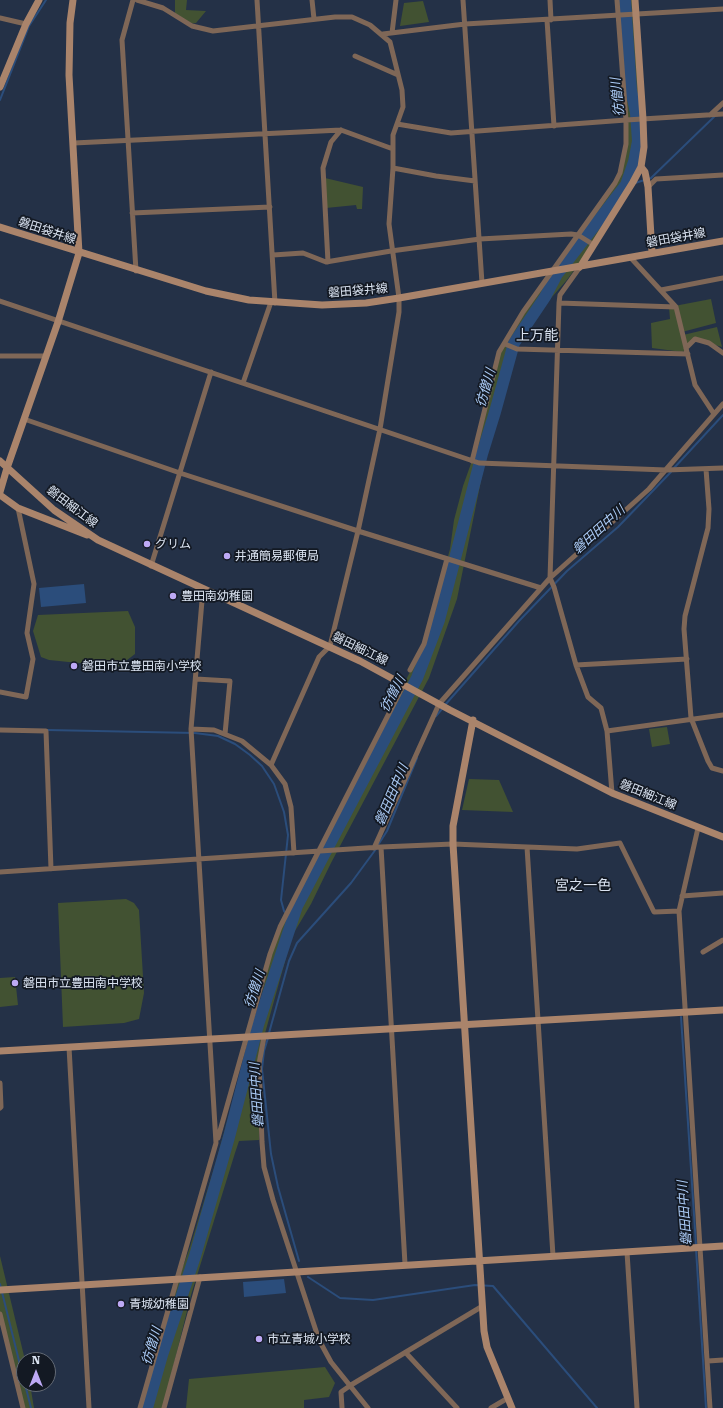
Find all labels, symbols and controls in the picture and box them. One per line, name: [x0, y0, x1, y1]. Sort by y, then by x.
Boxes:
water label: 彷僧川: [608, 77, 628, 117]
street label: 磐田袋井線: [16, 215, 78, 247]
street label: 磐田袋井線: [645, 226, 707, 250]
street label: 磐田袋井線: [327, 281, 389, 301]
district label: 上万能: [516, 328, 558, 344]
water label: 彷僧川: [473, 367, 499, 409]
street label: 磐田細江線: [44, 483, 100, 531]
water label: 磐田田中川: [570, 502, 628, 558]
place label: グリム: [155, 537, 191, 551]
marker: グリム: [142, 539, 152, 549]
place label: 井通簡易郵便局: [235, 549, 319, 563]
marker: 井通簡易郵便局: [222, 551, 232, 561]
place label: 豊田南幼稚園: [181, 589, 253, 603]
marker: 豊田南幼稚園: [168, 591, 178, 601]
street label: 磐田細江線: [330, 629, 390, 669]
place label: 磐田市立豊田南小学校: [82, 659, 202, 673]
marker: 磐田市立豊田南小学校: [69, 661, 79, 671]
water label: 彷僧川: [377, 673, 409, 715]
water label: 磐田田中川: [372, 762, 412, 828]
street label: 磐田細江線: [617, 777, 679, 813]
district label: 宮之一色: [555, 878, 611, 894]
water label: 彷僧川: [242, 968, 268, 1010]
place label: 磐田市立豊田南中学校: [23, 976, 143, 990]
marker: 磐田市立豊田南中学校: [10, 978, 20, 988]
water label: 磐田田中川: [247, 1062, 267, 1128]
water label: 磐田田中川: [675, 1180, 695, 1246]
place label: 青城幼稚園: [129, 1297, 189, 1311]
marker: 青城幼稚園: [116, 1299, 126, 1309]
water label: 彷僧川: [139, 1325, 165, 1367]
place label: 市立青城小学校: [267, 1332, 351, 1346]
marker: 市立青城小学校: [254, 1334, 264, 1344]
north arrow: [16, 1352, 56, 1392]
text: N: [32, 1354, 40, 1367]

